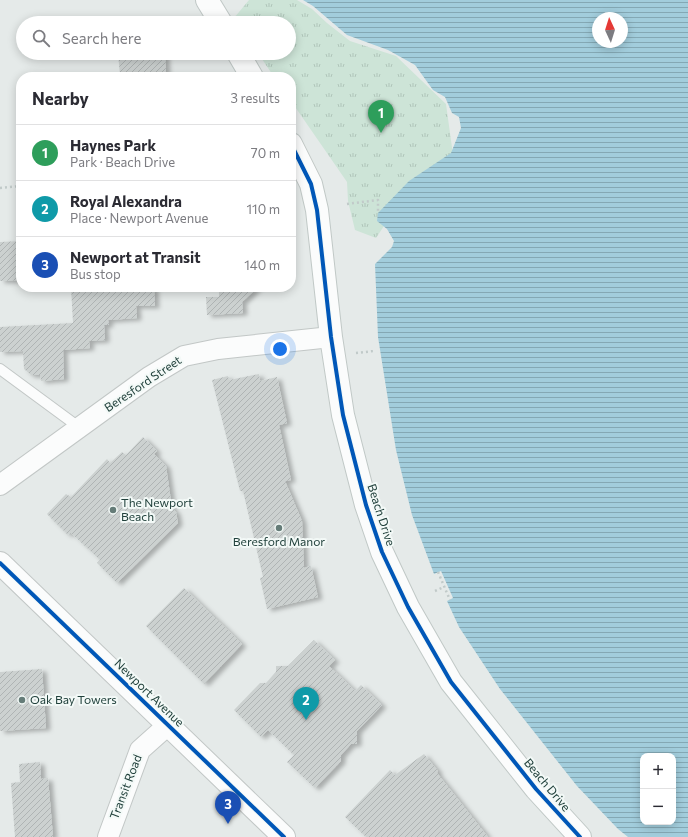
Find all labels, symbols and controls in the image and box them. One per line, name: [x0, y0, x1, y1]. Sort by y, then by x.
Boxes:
north arrow: [592, 12, 628, 48]
search box: [16, 16, 296, 60]
icon: search: [30, 27, 52, 49]
text: Search here: [62, 29, 141, 47]
text: Nearby: [32, 88, 89, 109]
text: 3 results: [231, 90, 280, 106]
pin: 1: [368, 100, 394, 133]
text: Haynes Park: [70, 136, 156, 154]
text: 1: [42, 145, 48, 161]
text: 70 m: [251, 145, 280, 161]
text: Park · Beach Drive: [70, 154, 175, 170]
text: Royal Alexandra: [70, 192, 182, 210]
text: 2: [41, 201, 49, 217]
text: 110 m: [247, 201, 280, 217]
text: Place · Newport Avenue: [70, 210, 208, 226]
text: Newport at Transit: [70, 248, 201, 266]
text: 3: [41, 257, 49, 273]
text: 140 m: [244, 257, 280, 273]
text: Bus stop: [70, 266, 121, 282]
your location: [270, 339, 290, 359]
street label: Beresford Street: [101, 352, 184, 414]
street label: Beach Drive: [365, 482, 399, 548]
place label: The Newport Beach: [121, 495, 193, 523]
marker: The Newport Beach: [108, 505, 118, 515]
marker: Beresford Manor: [274, 523, 284, 533]
place label: Beresford Manor: [233, 534, 325, 548]
street label: Newport Avenue: [112, 656, 187, 729]
pin: 2: [293, 687, 319, 720]
place label: Oak Bay Towers: [30, 692, 117, 706]
marker: Oak Bay Towers: [17, 695, 27, 705]
street label: Transit Road: [106, 752, 144, 821]
map controls: [640, 753, 676, 825]
button: +: [640, 753, 676, 789]
street label: Beach Drive: [522, 755, 574, 814]
button: −: [640, 789, 676, 825]
pin: 3: [215, 791, 241, 824]

